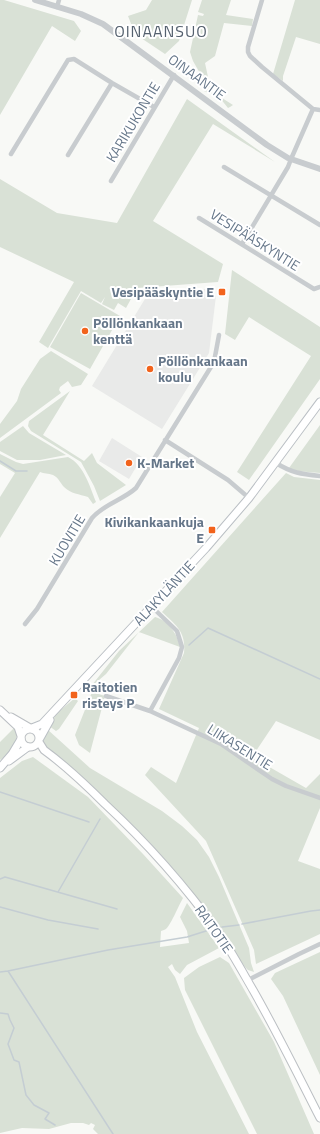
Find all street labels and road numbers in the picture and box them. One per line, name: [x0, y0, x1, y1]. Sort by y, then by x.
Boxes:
street label: OINAANTIE: [164, 48, 231, 105]
street label: KARIKUKONTIE: [100, 77, 165, 166]
street label: VESIPÄÄSKYNTIE: [206, 204, 304, 276]
street label: KUOVITIE: [43, 510, 90, 569]
street label: ALAKYLÄNTIE: [128, 555, 199, 630]
street label: LIIKASENTIE: [204, 718, 277, 775]
street label: RAITOTIE: [190, 900, 239, 957]

